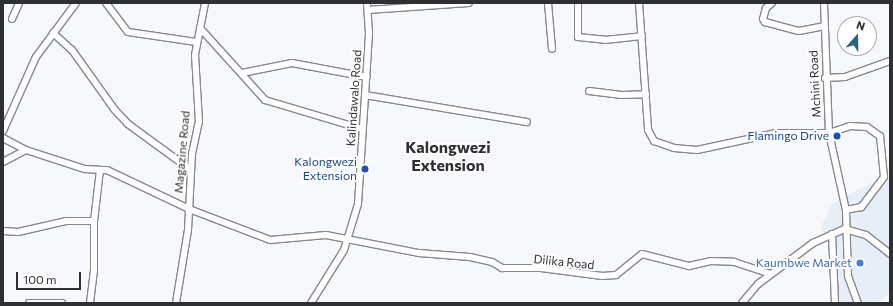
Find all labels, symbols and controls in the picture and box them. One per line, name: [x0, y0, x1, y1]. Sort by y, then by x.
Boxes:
north arrow: [837, 16, 877, 56]
text: N: [855, 18, 867, 33]
street label: Kalindawalo Road: [343, 49, 365, 147]
street label: Mchini Road: [806, 50, 824, 118]
street label: Magazine Road: [171, 110, 193, 194]
place label: Flamingo Drive: [748, 129, 829, 143]
marker: Flamingo Drive: [832, 131, 842, 141]
district label: Kalongwezi Extension: [405, 137, 491, 175]
place label: Kalongwezi Extension: [294, 155, 357, 183]
marker: Kalongwezi Extension: [360, 164, 370, 174]
street label: Dilika Road: [533, 252, 595, 272]
place label: Kaumbwe Market: [756, 256, 852, 270]
marker: Kaumbwe Market: [855, 258, 865, 268]
scale bar: [18, 264, 83, 290]
text: 100 m: [23, 272, 57, 286]

